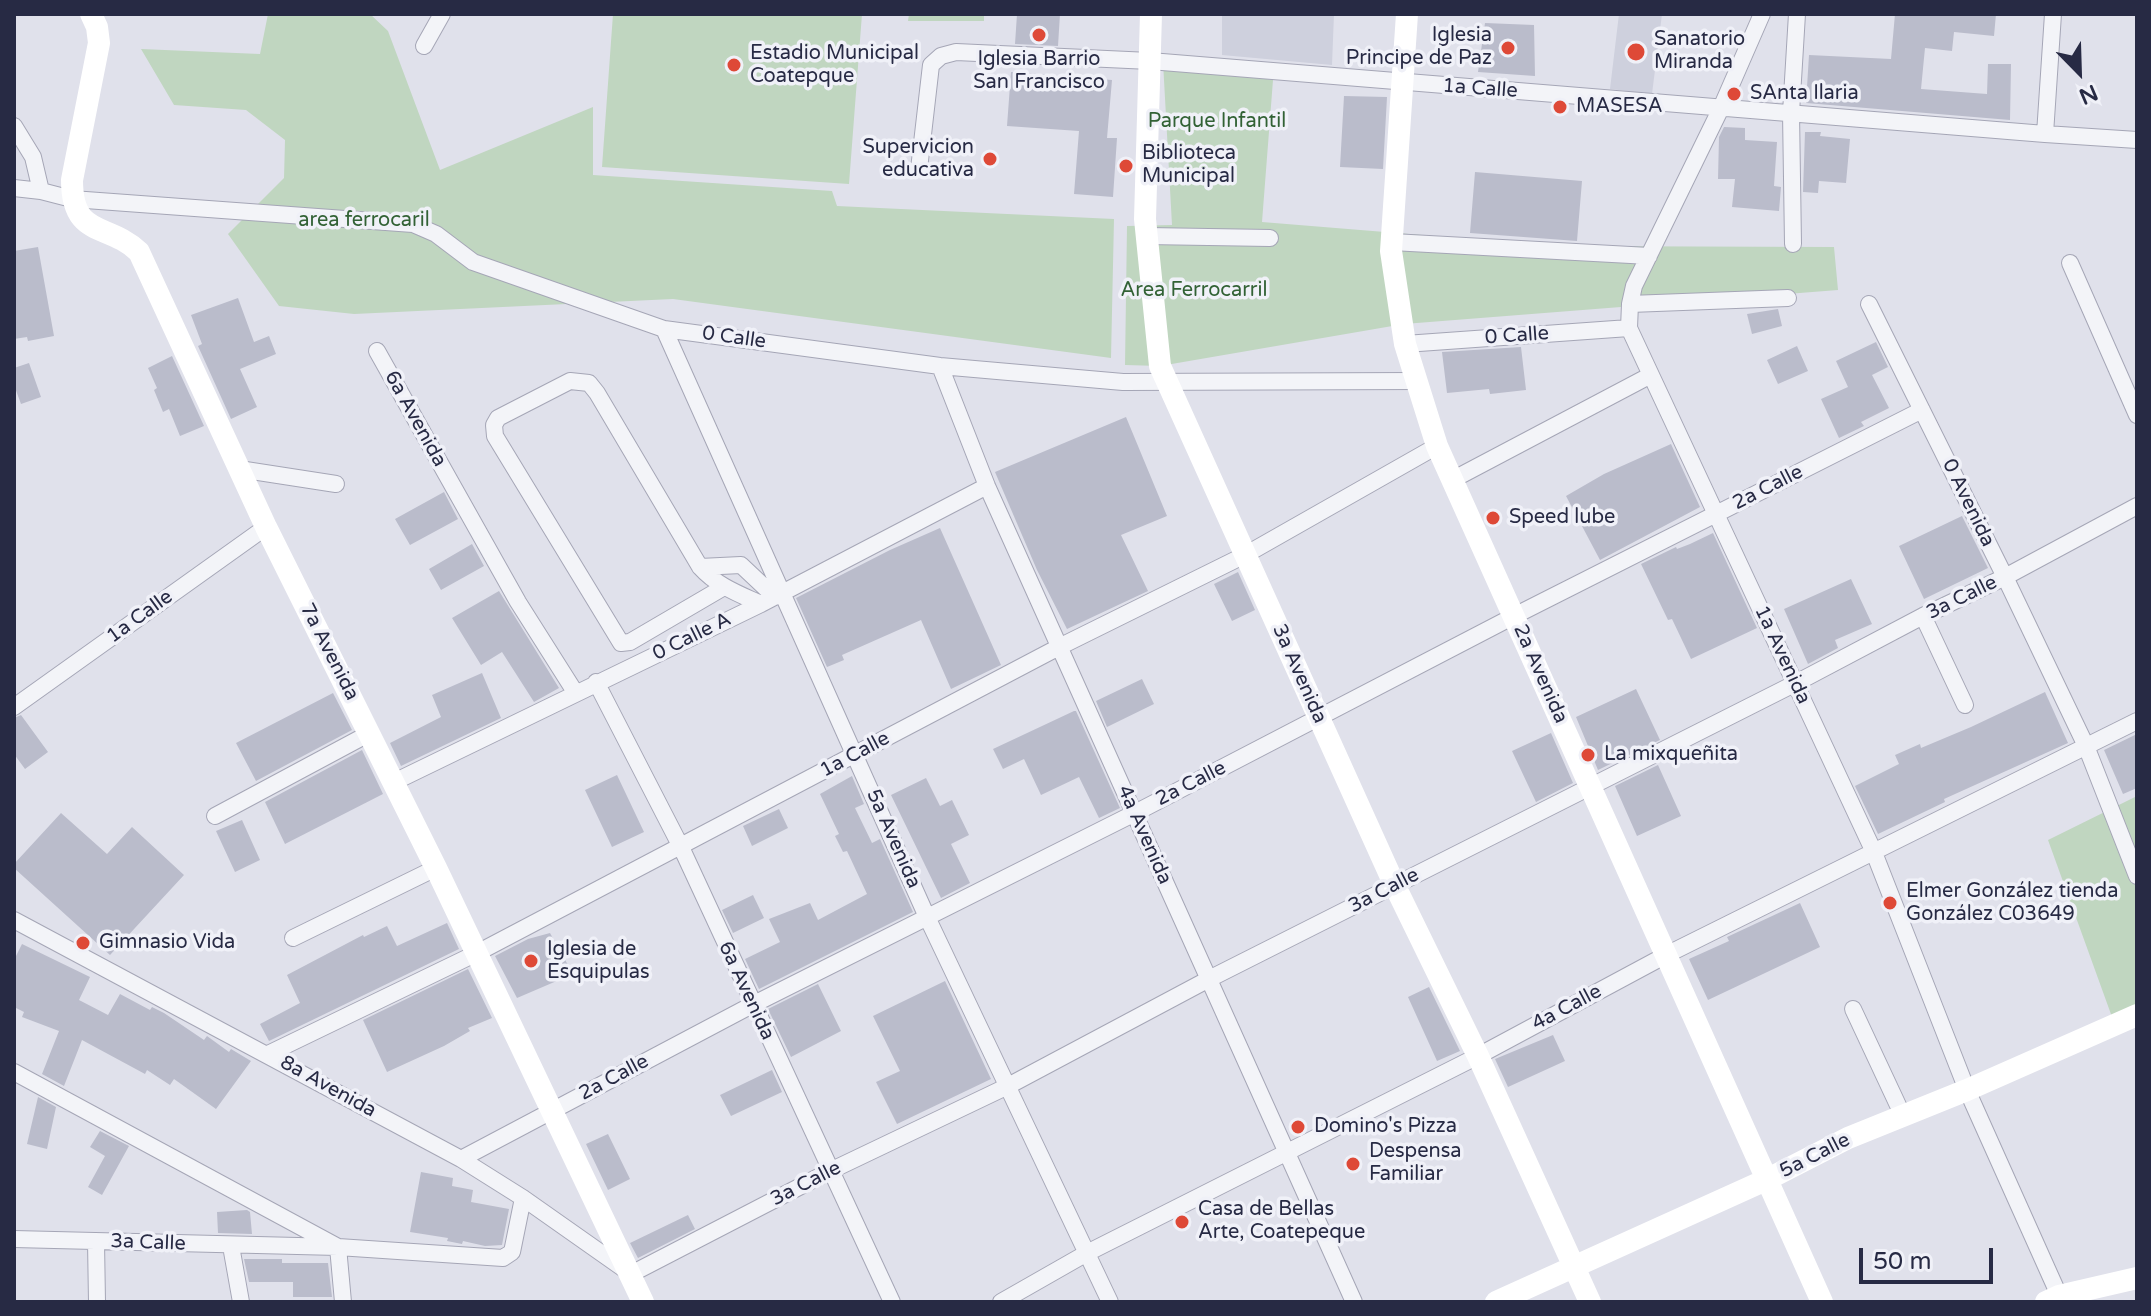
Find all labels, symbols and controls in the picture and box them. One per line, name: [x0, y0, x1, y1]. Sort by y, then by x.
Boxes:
place label: Iglesia Principe de Paz: [1346, 24, 1492, 71]
marker: Iglesia Barrio San Francisco: [1030, 26, 1048, 44]
place label: Sanatorio Miranda: [1654, 28, 1745, 75]
north arrow: [2039, 32, 2119, 112]
marker: Iglesia Principe de Paz: [1499, 39, 1517, 57]
marker: Sanatorio Miranda: [1625, 41, 1647, 63]
place label: Estadio Municipal Coatepque: [750, 42, 919, 89]
place label: Iglesia Barrio San Francisco: [973, 48, 1105, 95]
marker: Estadio Municipal Coatepque: [725, 56, 743, 74]
street label: 1a Calle: [1442, 74, 1518, 104]
text: N: [2075, 79, 2102, 110]
place label: SAnta Ilaria: [1750, 82, 1859, 106]
marker: SAnta Ilaria: [1725, 85, 1743, 103]
place label: MASESA: [1576, 95, 1663, 119]
marker: MASESA: [1551, 98, 1569, 116]
park label: Parque Infantil: [1148, 110, 1286, 134]
place label: Supervicion educativa: [863, 136, 974, 183]
place label: Biblioteca Municipal: [1142, 142, 1236, 189]
marker: Supervicion educativa: [981, 150, 999, 168]
marker: Biblioteca Municipal: [1117, 157, 1135, 175]
park label: area ferrocaril: [298, 209, 430, 233]
park label: Area Ferrocarril: [1121, 279, 1267, 303]
street label: 0 Calle: [701, 322, 767, 354]
street label: 0 Calle: [1484, 322, 1550, 350]
street label: 6a Avenida: [379, 367, 451, 471]
street label: 0 Avenida: [1936, 455, 2000, 551]
street label: 2a Calle: [1729, 460, 1807, 516]
place label: Speed lube: [1509, 506, 1615, 530]
marker: Speed lube: [1484, 509, 1502, 527]
street label: 3a Calle: [1923, 571, 2001, 625]
street label: 1a Calle: [102, 585, 178, 649]
street label: 7a Avenida: [294, 599, 364, 705]
street label: 1a Avenida: [1749, 602, 1815, 708]
street label: 0 Calle A: [649, 608, 735, 666]
street label: 3a Avenida: [1266, 621, 1332, 727]
street label: 2a Avenida: [1507, 621, 1573, 727]
street label: 1a Calle: [816, 727, 894, 783]
place label: La mixqueñita: [1604, 743, 1738, 767]
marker: La mixqueñita: [1579, 746, 1597, 764]
street label: 2a Calle: [1152, 756, 1230, 812]
street label: 4a Avenida: [1111, 782, 1177, 888]
street label: 5a Avenida: [860, 786, 926, 892]
street label: 3a Calle: [1345, 863, 1423, 919]
place label: Elmer González tienda González C03649: [1906, 880, 2118, 927]
marker: Elmer González tienda González C03649: [1881, 894, 1899, 912]
place label: Gimnasio Vida: [99, 931, 235, 955]
marker: Gimnasio Vida: [74, 934, 92, 952]
place label: Iglesia de Esquipulas: [547, 938, 650, 985]
street label: 6a Avenida: [713, 938, 779, 1044]
marker: Iglesia de Esquipulas: [522, 952, 540, 970]
street label: 4a Calle: [1528, 980, 1606, 1036]
street label: 2a Calle: [575, 1050, 653, 1106]
street label: 8a Avenida: [276, 1051, 380, 1123]
place label: Domino's Pizza: [1314, 1115, 1457, 1139]
marker: Domino's Pizza: [1289, 1118, 1307, 1136]
street label: 5a Calle: [1776, 1128, 1854, 1184]
place label: Despensa Familiar: [1369, 1140, 1462, 1187]
marker: Despensa Familiar: [1344, 1155, 1362, 1173]
street label: 3a Calle: [767, 1156, 845, 1212]
place label: Casa de Bellas Arte, Coatepeque: [1198, 1198, 1365, 1245]
marker: Casa de Bellas Arte, Coatepeque: [1173, 1213, 1191, 1231]
street label: 3a Calle: [110, 1230, 186, 1256]
scale bar: [1863, 1232, 1997, 1282]
text: 50 m: [1873, 1247, 1931, 1276]

